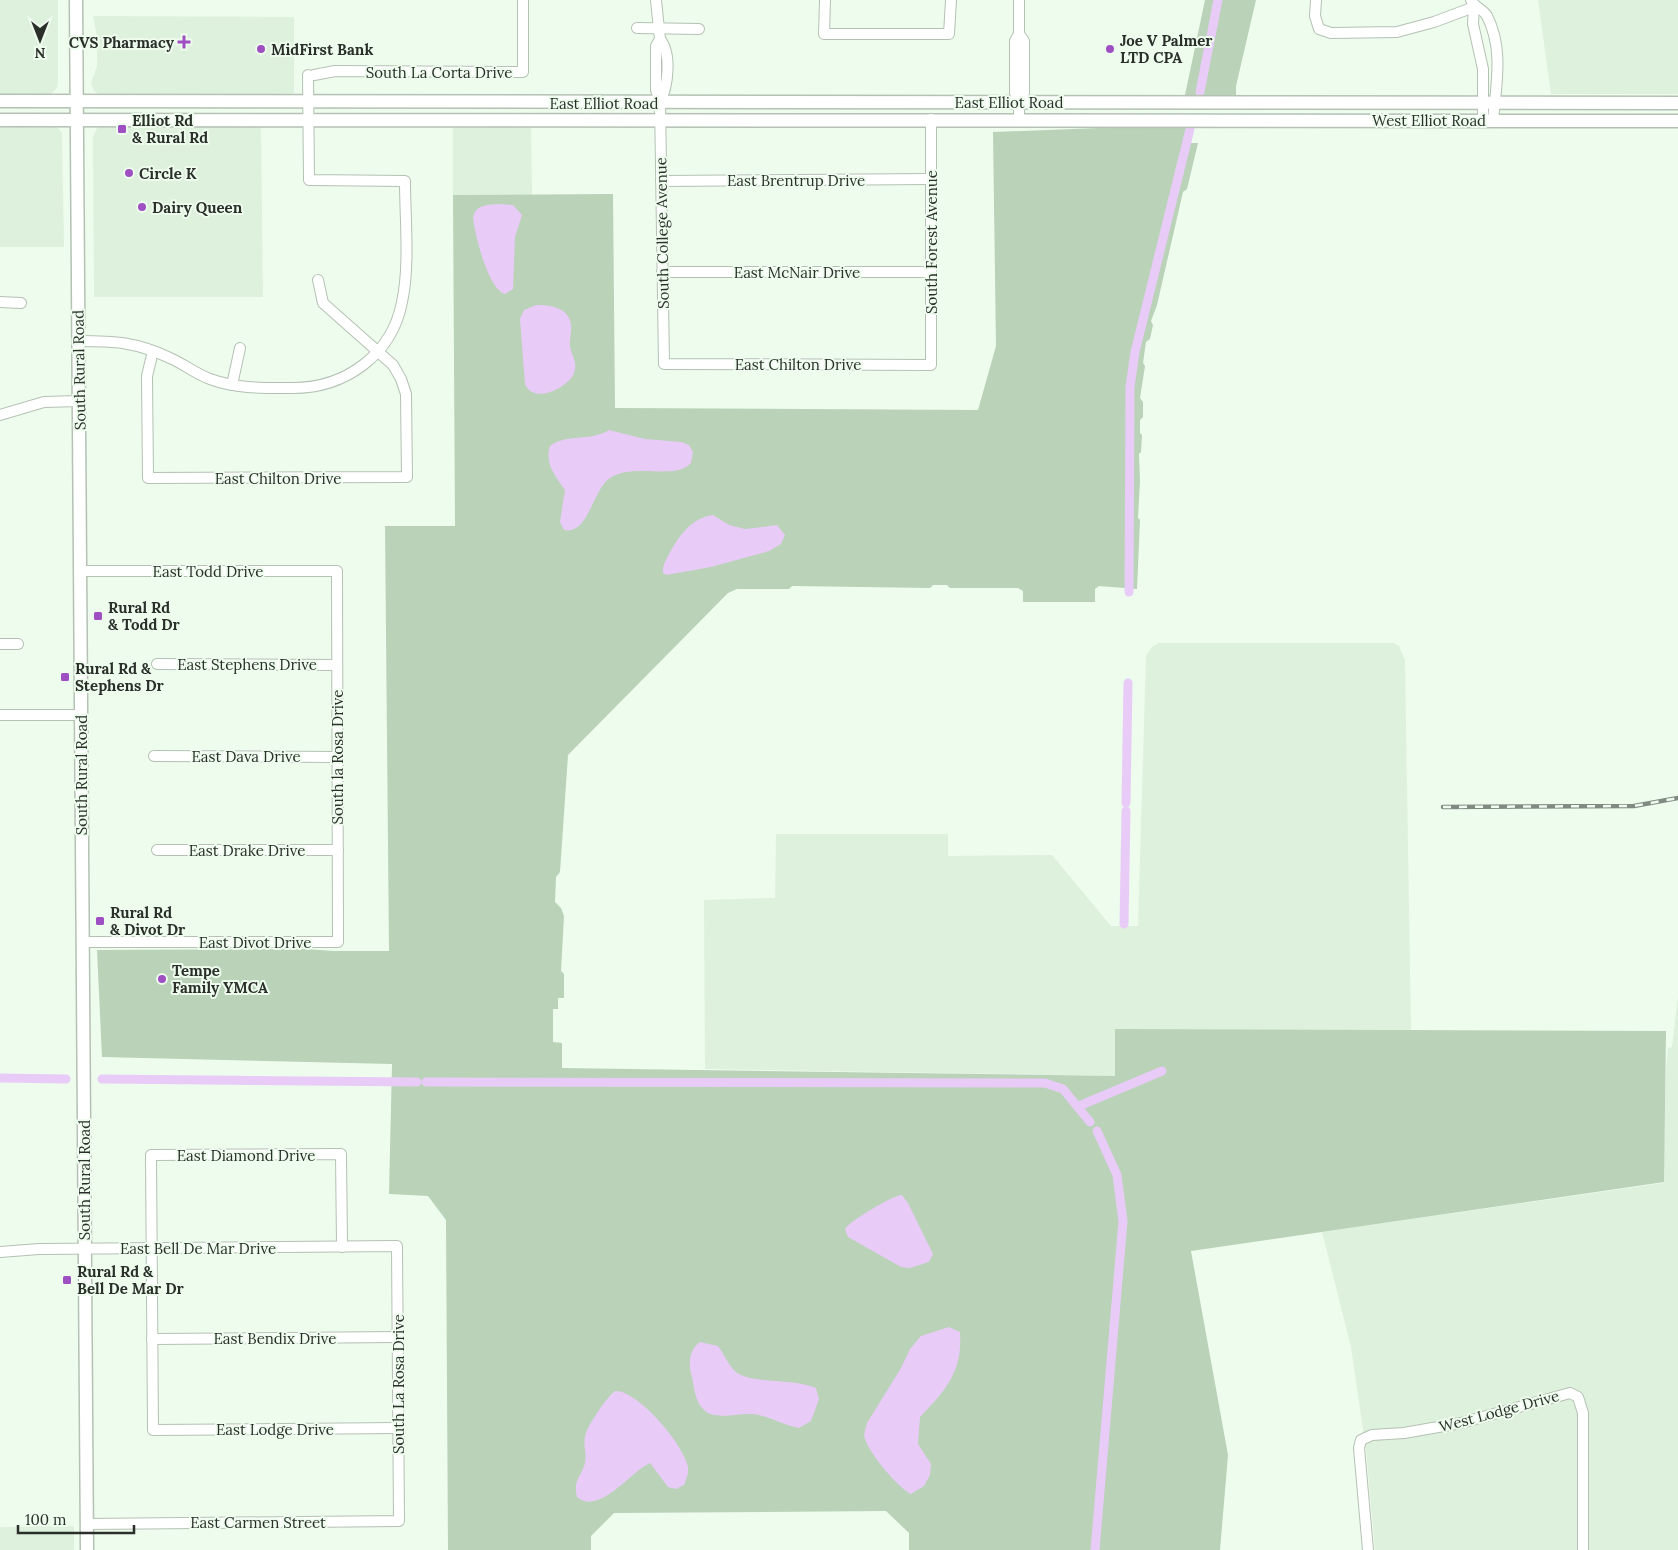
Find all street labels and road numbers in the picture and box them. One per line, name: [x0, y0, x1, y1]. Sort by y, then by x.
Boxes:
street label: South La Corta Drive: [366, 63, 512, 82]
street label: East Elliot Road: [955, 93, 1063, 112]
street label: East Elliot Road: [550, 94, 658, 113]
street label: West Elliot Road: [1372, 111, 1486, 130]
street label: South College Avenue: [651, 157, 673, 309]
street label: South Forest Avenue: [922, 170, 941, 314]
street label: East Brentrup Drive: [727, 171, 865, 190]
street label: East McNair Drive: [734, 263, 860, 282]
street label: South Rural Road: [68, 310, 90, 430]
street label: East Chilton Drive: [735, 355, 861, 374]
street label: East Chilton Drive: [215, 469, 341, 488]
street label: East Todd Drive: [153, 562, 263, 581]
street label: East Stephens Drive: [177, 655, 317, 674]
street label: South la Rosa Drive: [328, 690, 347, 824]
street label: South Rural Road: [72, 715, 91, 835]
street label: East Dava Drive: [191, 747, 301, 766]
street label: East Drake Drive: [189, 841, 305, 860]
street label: East Divot Drive: [199, 933, 311, 952]
street label: South Rural Road: [75, 1120, 94, 1240]
street label: East Diamond Drive: [177, 1146, 315, 1165]
street label: East Bell De Mar Drive: [120, 1239, 276, 1258]
street label: South La Rosa Drive: [389, 1314, 408, 1454]
street label: East Bendix Drive: [214, 1329, 336, 1348]
street label: West Lodge Drive: [1437, 1386, 1561, 1436]
street label: East Lodge Drive: [216, 1420, 334, 1439]
street label: East Carmen Street: [190, 1513, 326, 1532]

